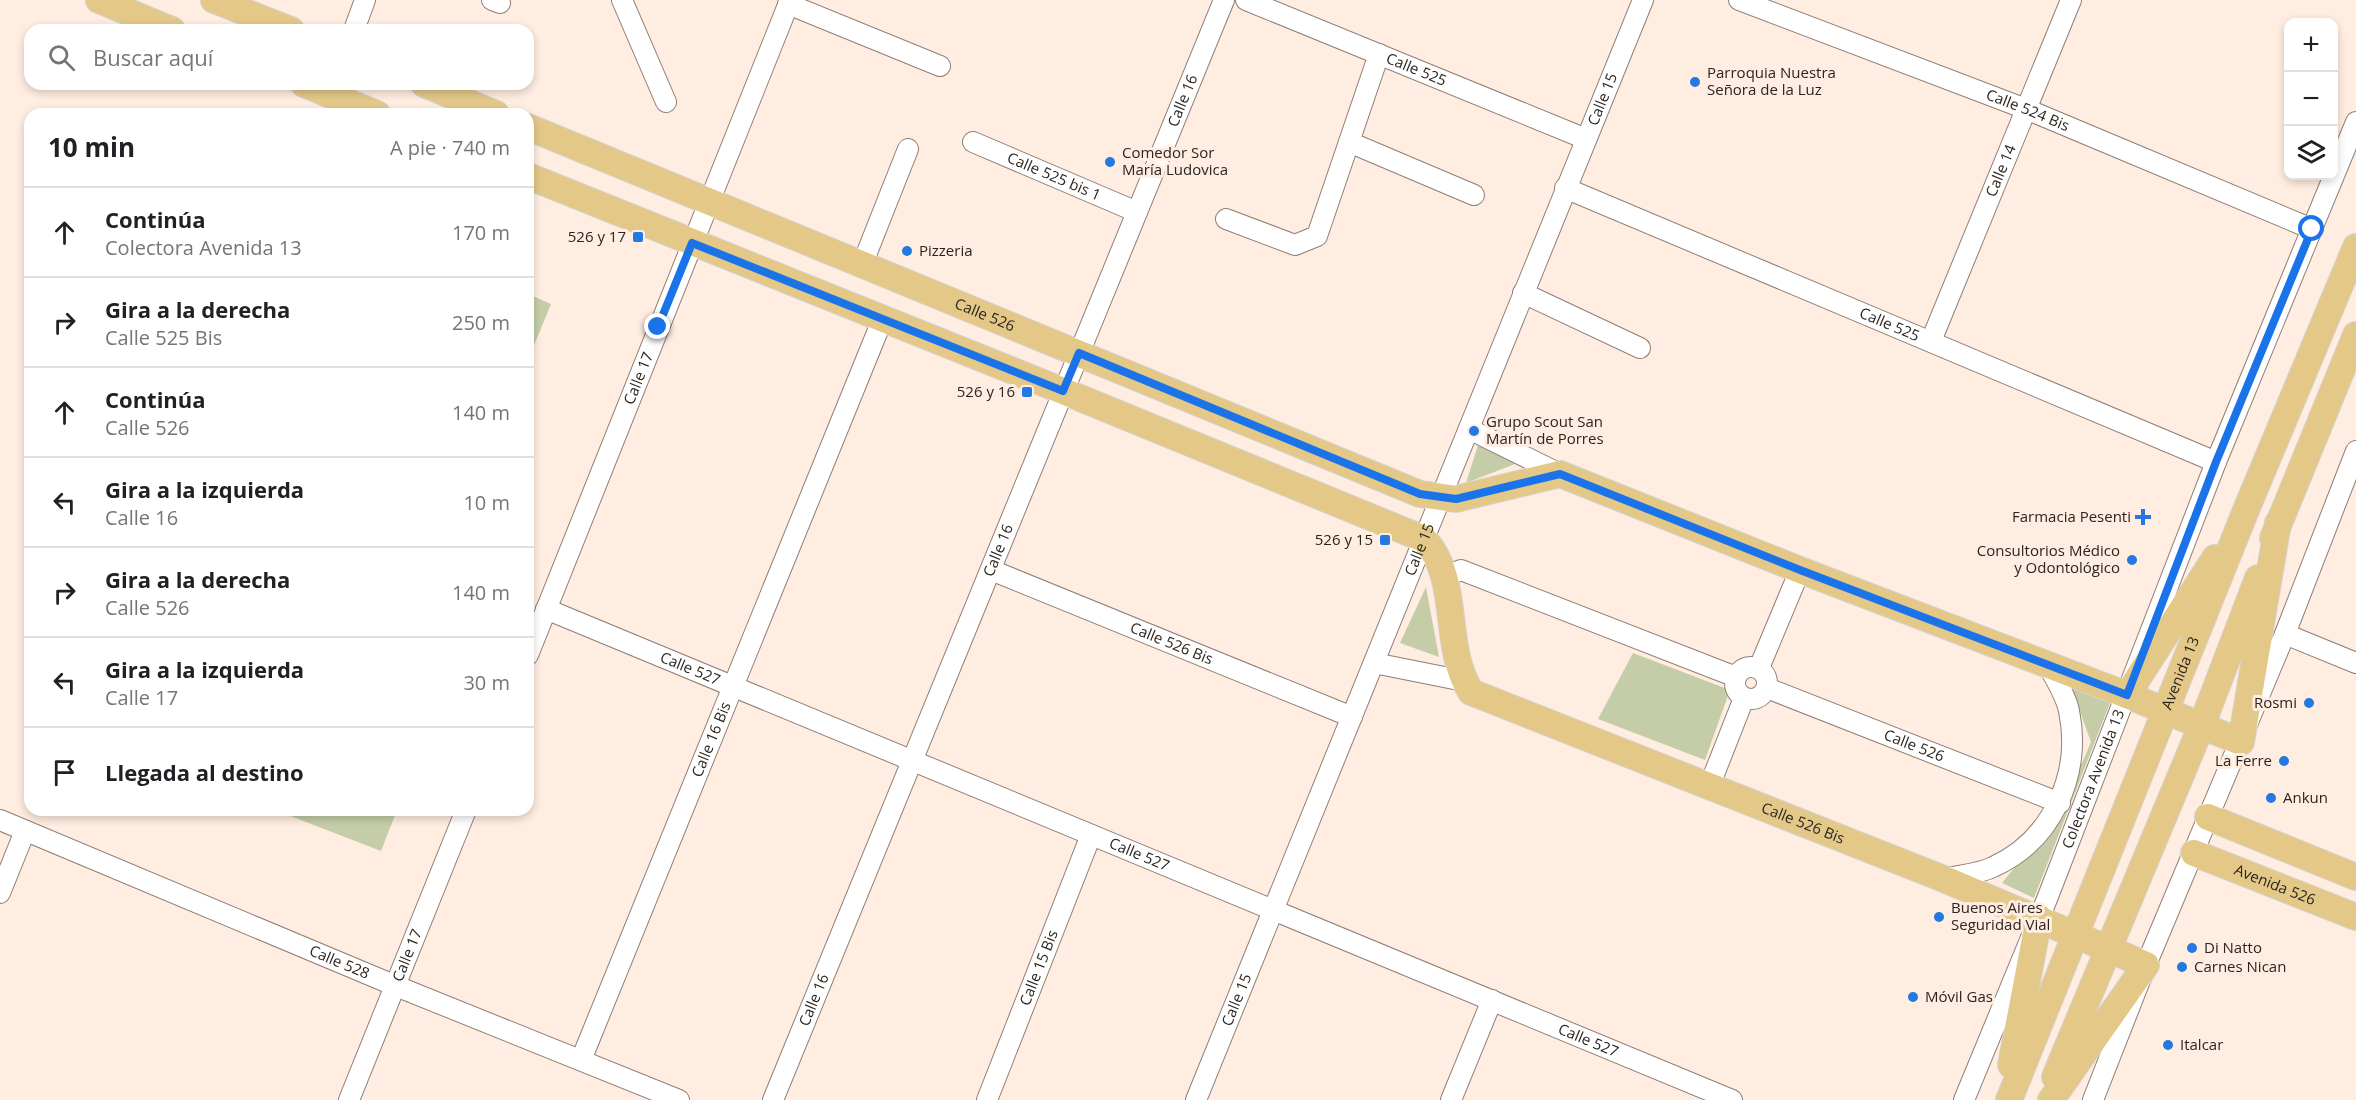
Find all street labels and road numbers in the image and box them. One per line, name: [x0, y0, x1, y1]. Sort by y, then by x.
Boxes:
street label: Calle 525: [1384, 47, 1450, 90]
street label: Calle 15: [1582, 70, 1621, 128]
street label: Calle 16: [1162, 71, 1201, 130]
street label: Calle 524 Bis: [1984, 84, 2073, 135]
street label: Calle 14: [1980, 141, 2020, 200]
street label: Calle 525 bis 1: [1004, 147, 1104, 204]
street label: Calle 526: [952, 293, 1018, 335]
street label: Calle 525: [1857, 302, 1923, 345]
street label: Calle 17: [618, 349, 657, 407]
street label: Calle 15: [1399, 520, 1438, 579]
street label: Calle 16: [978, 521, 1017, 579]
street label: Calle 526 Bis: [1127, 617, 1217, 668]
street label: Avenida 13: [2156, 633, 2203, 712]
street label: Calle 527: [657, 646, 724, 689]
street label: Calle 16 Bis: [686, 699, 735, 780]
street label: Colectora Avenida 13: [2056, 706, 2128, 851]
street label: Calle 526: [1881, 724, 1948, 766]
street label: Calle 526 Bis: [1759, 797, 1848, 848]
street label: Calle 527: [1106, 832, 1173, 875]
street label: Avenida 526: [2232, 859, 2319, 909]
street label: Calle 17: [387, 926, 426, 984]
street label: Calle 15 Bis: [1014, 927, 1062, 1008]
street label: Calle 528: [307, 940, 373, 983]
street label: Calle 15: [1216, 970, 1255, 1029]
street label: Calle 16: [793, 971, 833, 1029]
street label: Calle 527: [1555, 1018, 1622, 1061]

